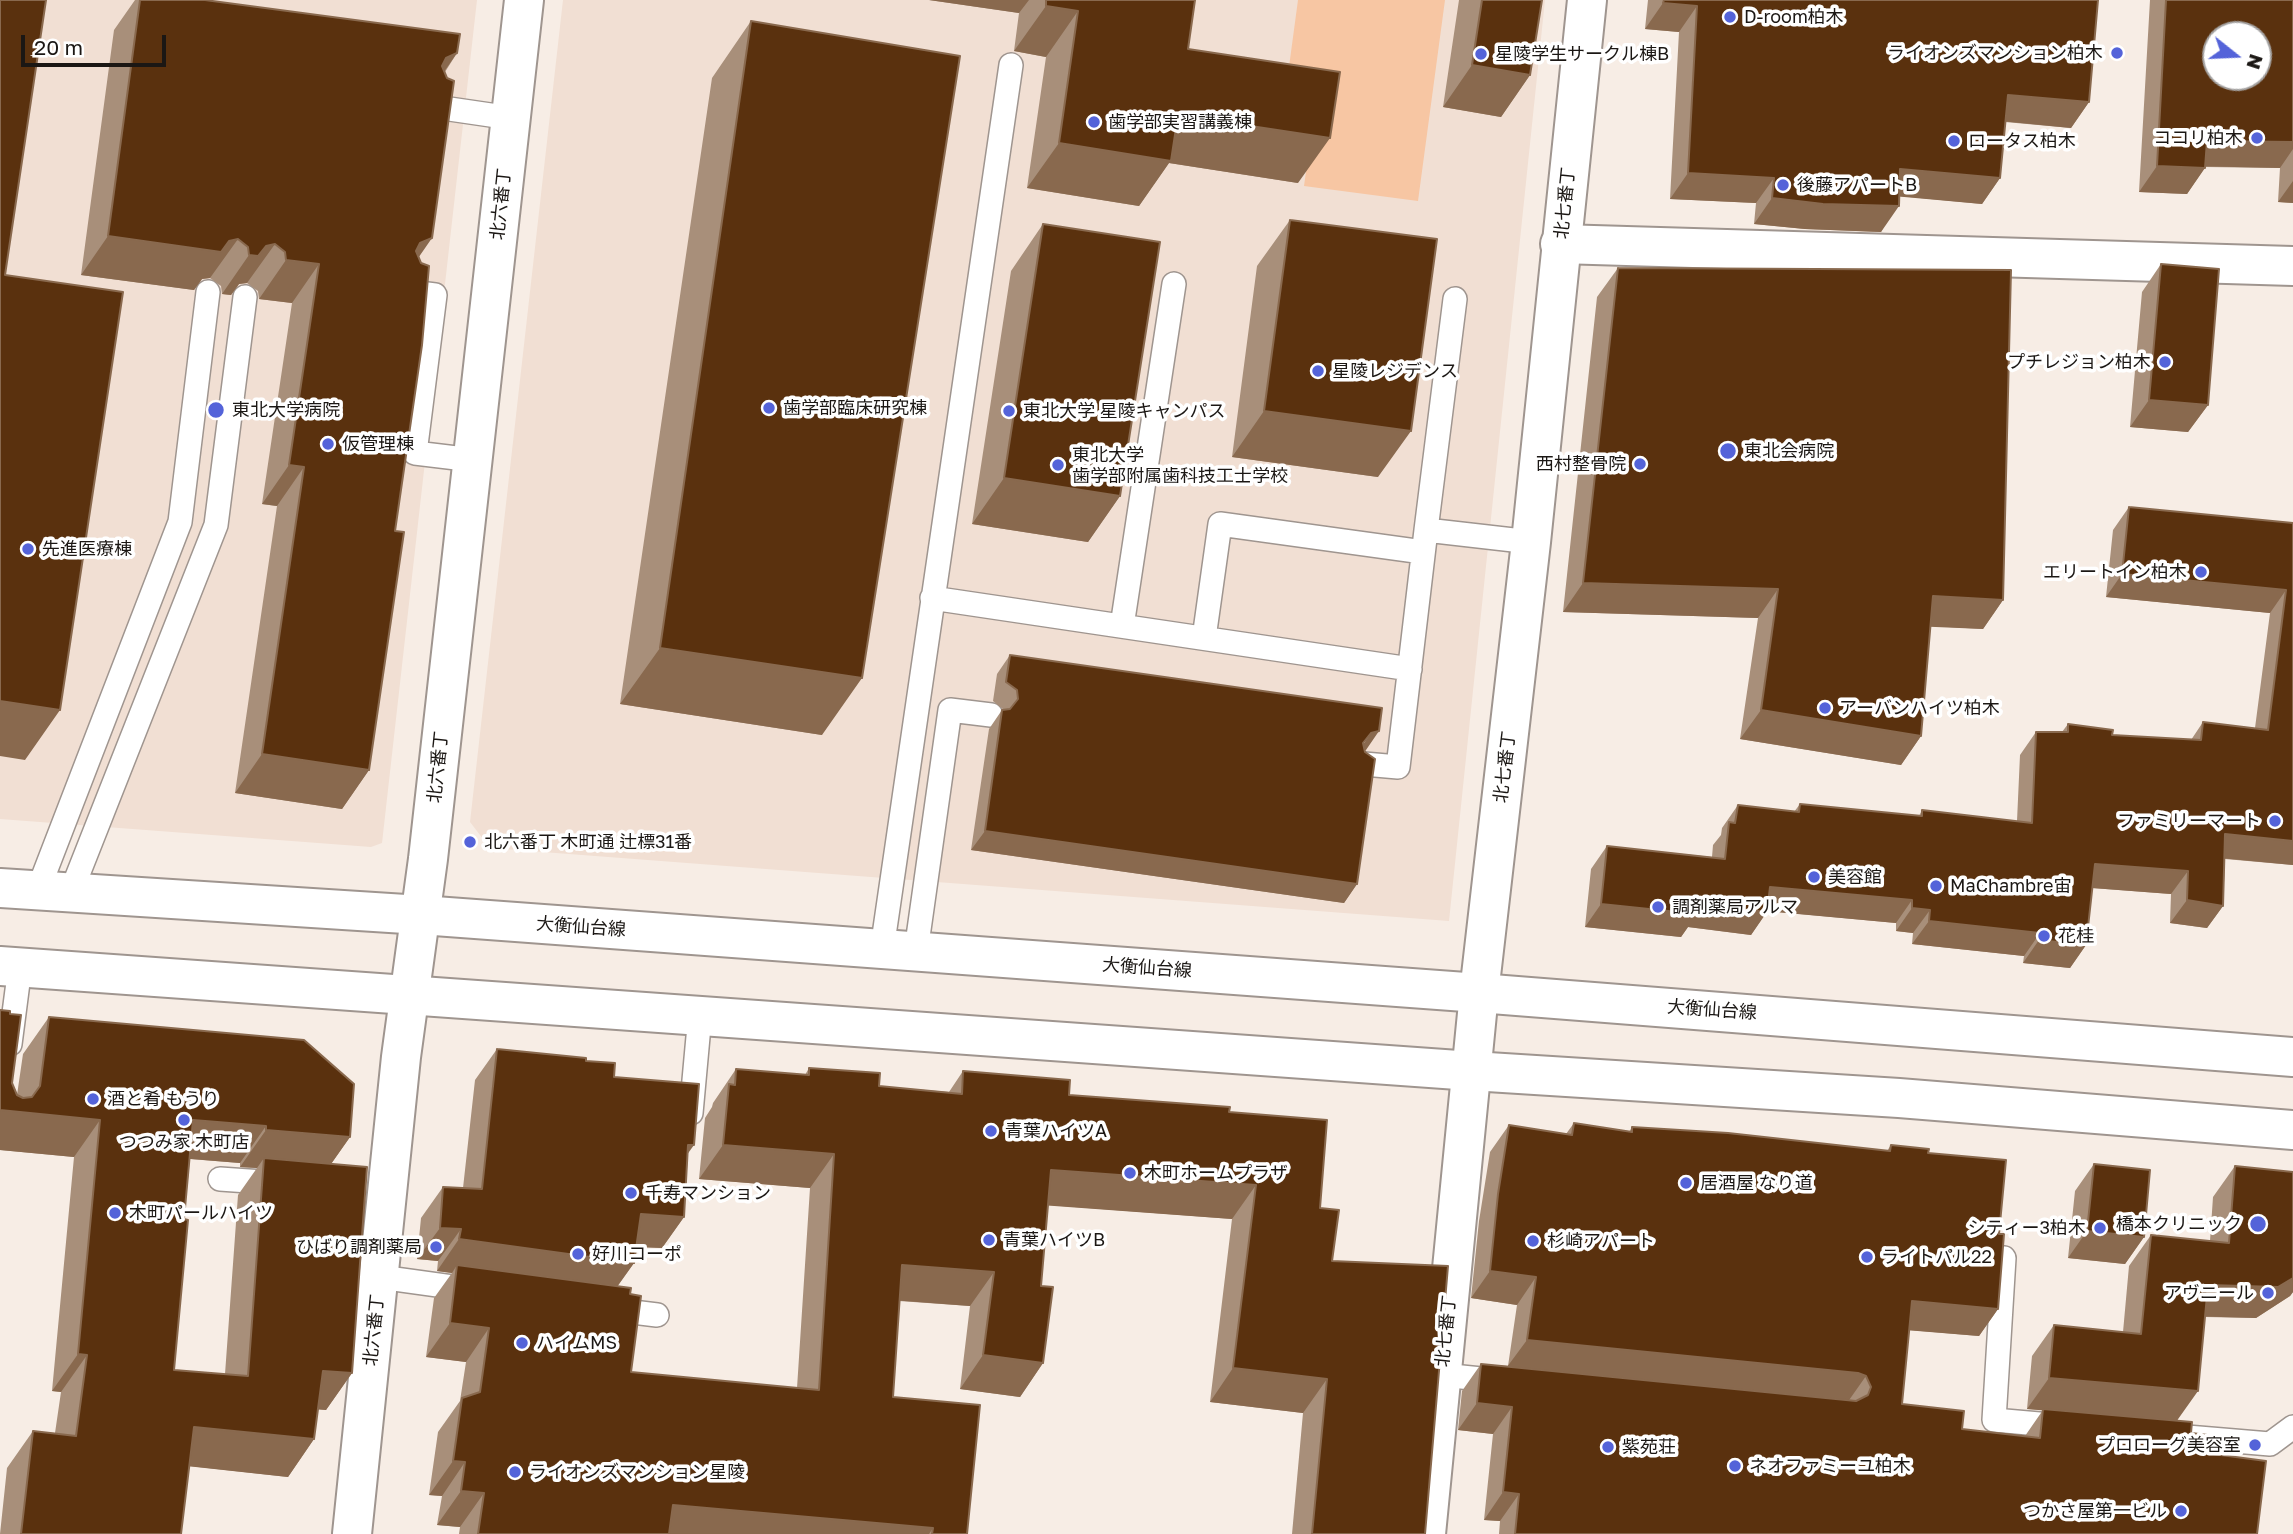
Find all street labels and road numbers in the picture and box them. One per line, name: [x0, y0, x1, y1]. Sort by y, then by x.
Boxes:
street label: 北七番丁: [1550, 166, 1580, 240]
street label: 北六番丁: [486, 167, 516, 241]
street label: 北六番丁: [423, 730, 453, 804]
street label: 北七番丁: [1490, 730, 1520, 804]
street label: 大衡仙台線: [535, 913, 627, 941]
street label: 大衡仙台線: [1101, 954, 1193, 982]
street label: 大衡仙台線: [1666, 996, 1758, 1024]
street label: 北六番丁: [359, 1293, 389, 1367]
street label: 北七番丁: [1431, 1294, 1461, 1368]

